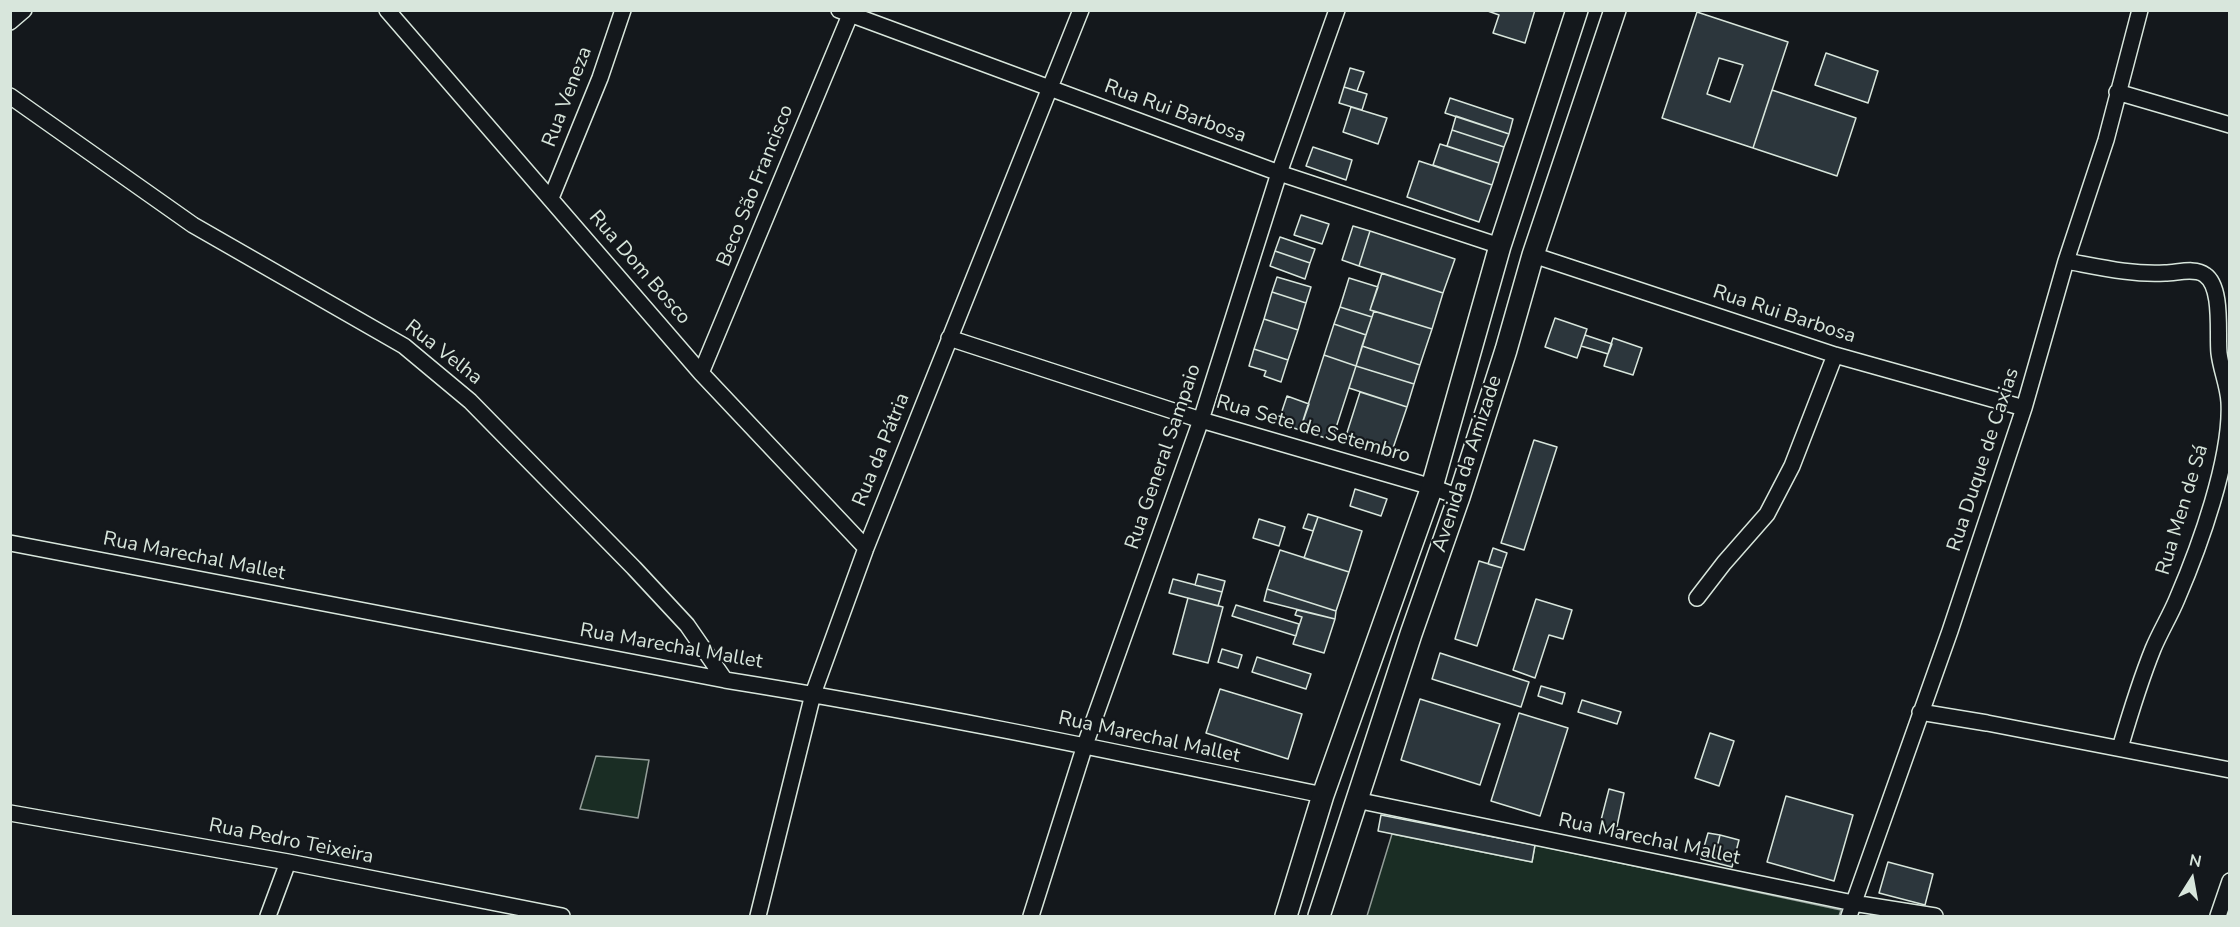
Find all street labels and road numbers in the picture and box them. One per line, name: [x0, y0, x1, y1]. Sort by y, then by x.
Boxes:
street label: Rua Veneza: [538, 44, 598, 150]
street label: Rua Rui Barbosa: [1101, 75, 1249, 149]
street label: Beco São Francisco: [713, 102, 799, 270]
street label: Rua Dom Bosco: [583, 206, 695, 330]
street label: Rua Rui Barbosa: [1709, 281, 1859, 349]
street label: Rua Velha: [400, 315, 486, 391]
street label: Rua General Sampaio: [1121, 361, 1207, 553]
street label: Rua Duque de Caxias: [1943, 365, 2025, 555]
street label: Avenida da Amizade: [1428, 373, 1508, 555]
street label: Rua da Pátria: [848, 390, 916, 510]
street label: Rua Sete de Setembro: [1213, 391, 1413, 469]
street label: Rua Men de Sá: [2152, 442, 2214, 578]
street label: Rua Marechal Mallet: [101, 528, 287, 586]
street label: Rua Marechal Mallet: [578, 619, 764, 675]
street label: Rua Marechal Mallet: [1056, 707, 1242, 769]
street label: Rua Marechal Mallet: [1556, 809, 1742, 871]
street label: Rua Pedro Teixeira: [207, 814, 375, 870]

